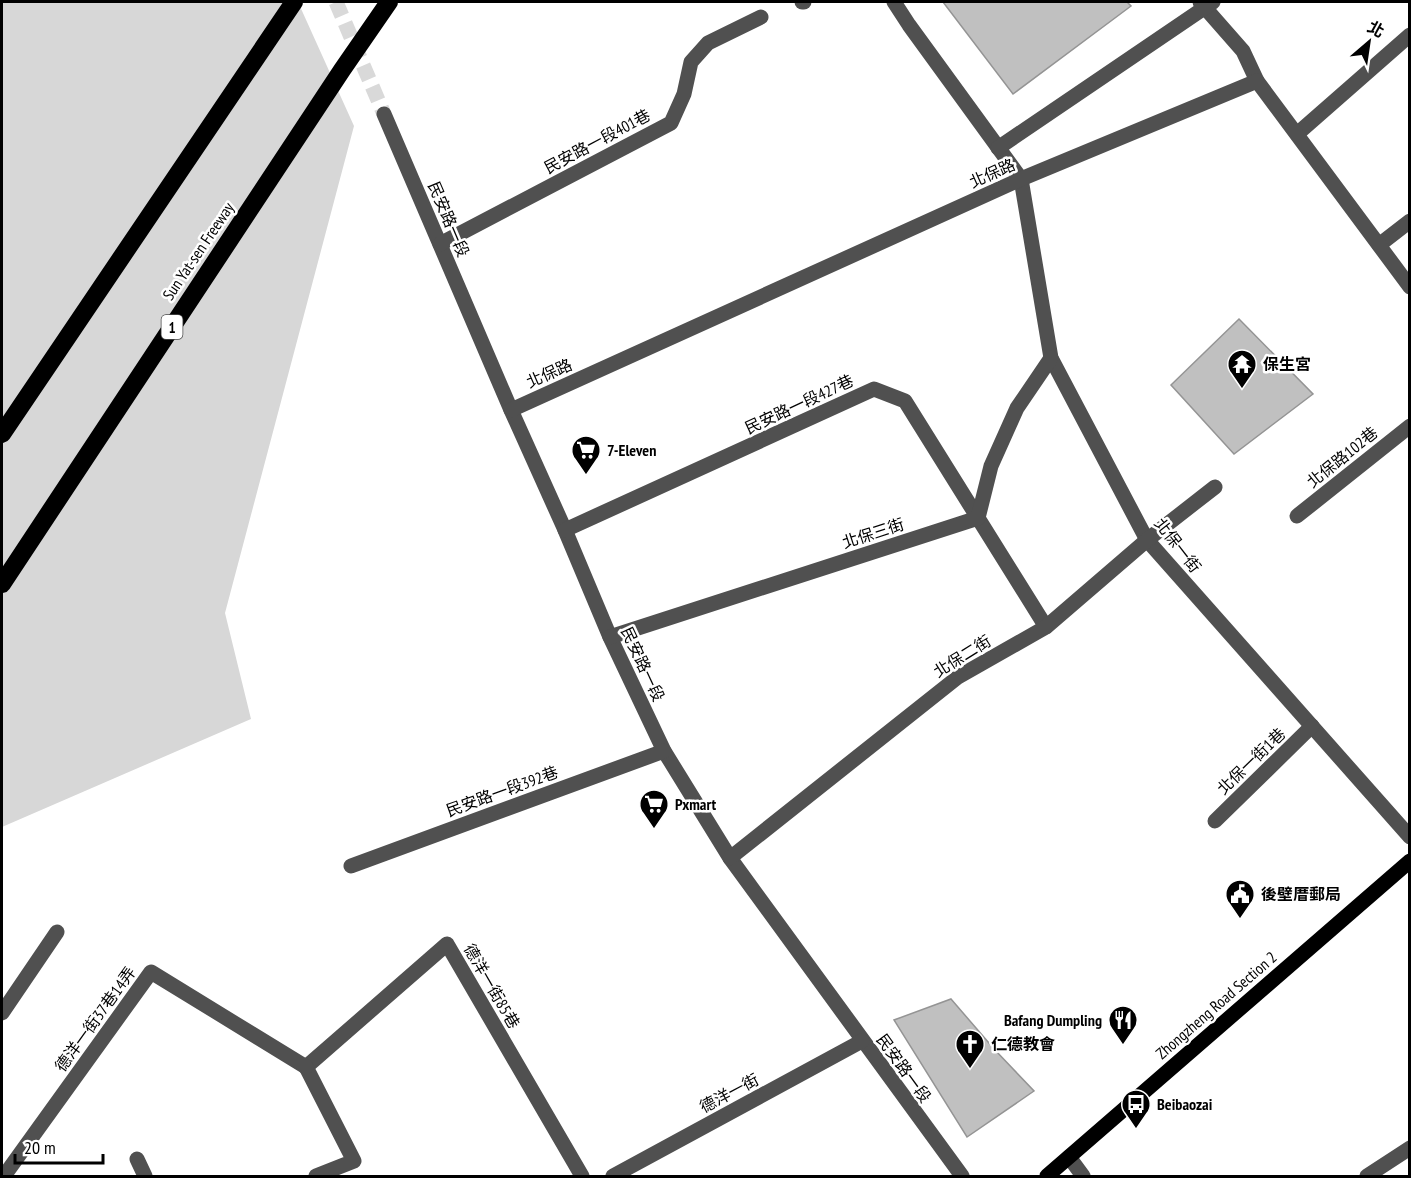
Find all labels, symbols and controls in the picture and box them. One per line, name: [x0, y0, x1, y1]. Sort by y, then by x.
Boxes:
north arrow: [1339, 12, 1399, 72]
text: 北: [1364, 16, 1388, 42]
street label: 民安路一段401巷: [540, 105, 654, 177]
street label: 北保路: [966, 154, 1018, 192]
street label: 民安路一段: [424, 178, 474, 260]
street label: Sun Yat-sen Freeway: [158, 198, 238, 304]
road number: 1: [162, 315, 182, 339]
temple icon: 保生宮: [1226, 348, 1258, 390]
street label: 北保路: [523, 354, 575, 392]
place label: 保生宮: [1263, 354, 1311, 374]
street label: 民安路一段427巷: [741, 370, 857, 438]
street label: 北保路102巷: [1302, 422, 1382, 492]
supermarket icon: 7-Eleven: [570, 434, 602, 476]
place label: 7-Eleven: [607, 440, 656, 460]
street label: 北保三街: [839, 514, 907, 552]
street label: 北保一街: [1150, 514, 1206, 576]
street label: 民安路一段: [617, 624, 669, 704]
street label: 北保二街: [930, 631, 994, 681]
street label: 北保一街1巷: [1213, 724, 1289, 798]
street label: 民安路一段392巷: [443, 761, 561, 821]
supermarket icon: Pxmart: [638, 788, 670, 830]
place label: Pxmart: [675, 794, 716, 814]
public building icon: 後壁厝郵局: [1224, 878, 1256, 920]
place label: 後壁厝郵局: [1261, 884, 1341, 904]
street label: 德洋一街85巷: [460, 940, 524, 1032]
street label: Zhongzheng Road Section 2: [1151, 947, 1281, 1063]
street label: 德洋一街37巷14弄: [50, 963, 140, 1075]
restaurant icon: Bafang Dumpling: [1107, 1004, 1139, 1046]
place label: Bafang Dumpling: [1004, 1010, 1102, 1030]
church icon: 仁德教會: [954, 1028, 986, 1070]
street label: 民安路一段: [872, 1030, 936, 1106]
place label: 仁德教會: [991, 1034, 1055, 1054]
street label: 德洋一街: [696, 1069, 762, 1117]
bus stop icon: Beibaozai: [1120, 1088, 1152, 1130]
place label: Beibaozai: [1157, 1094, 1213, 1114]
scale bar: [15, 1127, 104, 1165]
text: 20 m: [24, 1136, 56, 1159]

